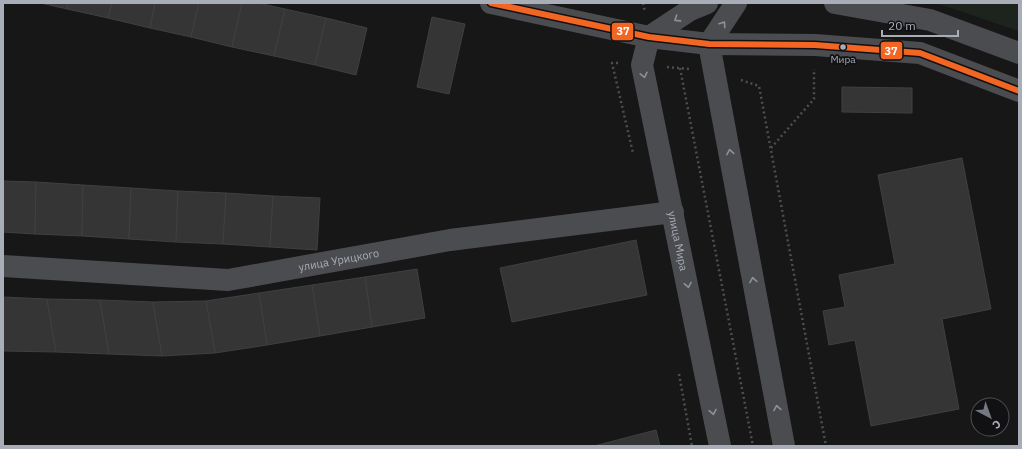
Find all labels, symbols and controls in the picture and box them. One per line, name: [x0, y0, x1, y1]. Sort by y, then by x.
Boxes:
scale bar: [882, 12, 958, 38]
one-way arrow: [674, 14, 681, 22]
text: 20 m: [888, 18, 916, 33]
one-way arrow: [718, 21, 725, 28]
line badge: 37: [611, 22, 634, 41]
text: 37: [616, 24, 630, 38]
line badge: 37: [880, 41, 903, 60]
marker: Мира: [838, 42, 848, 52]
text: 37: [884, 44, 898, 58]
place label: Мира: [830, 53, 856, 66]
one-way arrow: [640, 72, 648, 78]
one-way arrow: [726, 149, 734, 155]
street label: улица Мира: [665, 210, 691, 272]
street label: улица Урицкого: [297, 246, 380, 274]
one-way arrow: [750, 277, 758, 283]
one-way arrow: [683, 281, 691, 288]
north arrow: [970, 397, 1010, 437]
one-way arrow: [773, 405, 782, 411]
one-way arrow: [709, 409, 717, 415]
text: С: [989, 417, 1004, 432]

